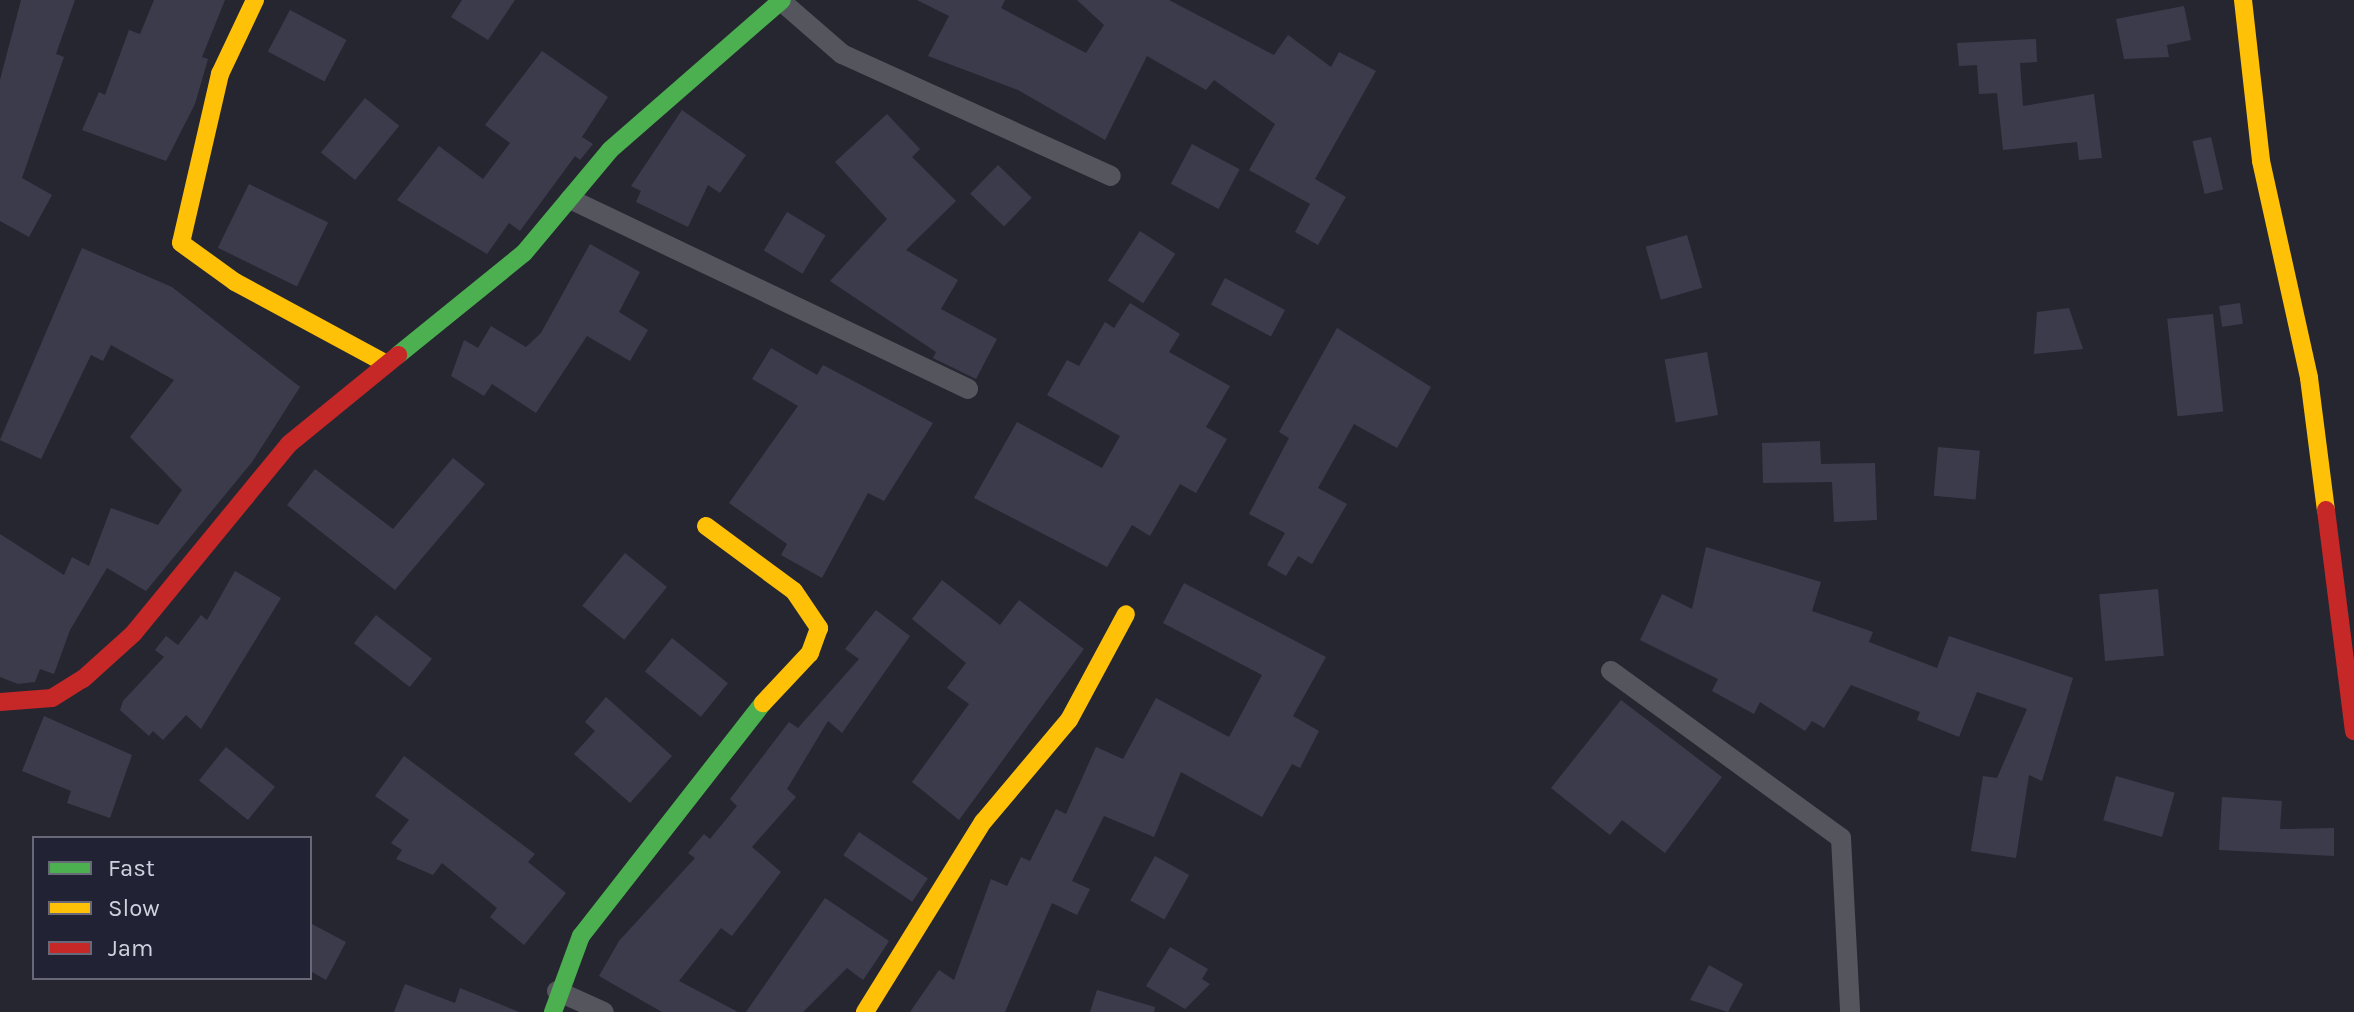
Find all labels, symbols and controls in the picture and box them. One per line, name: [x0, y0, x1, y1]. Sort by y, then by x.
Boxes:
legend: [32, 836, 312, 980]
text: Fast: [108, 854, 155, 882]
text: Slow: [108, 894, 160, 922]
text: Jam: [108, 934, 153, 962]

